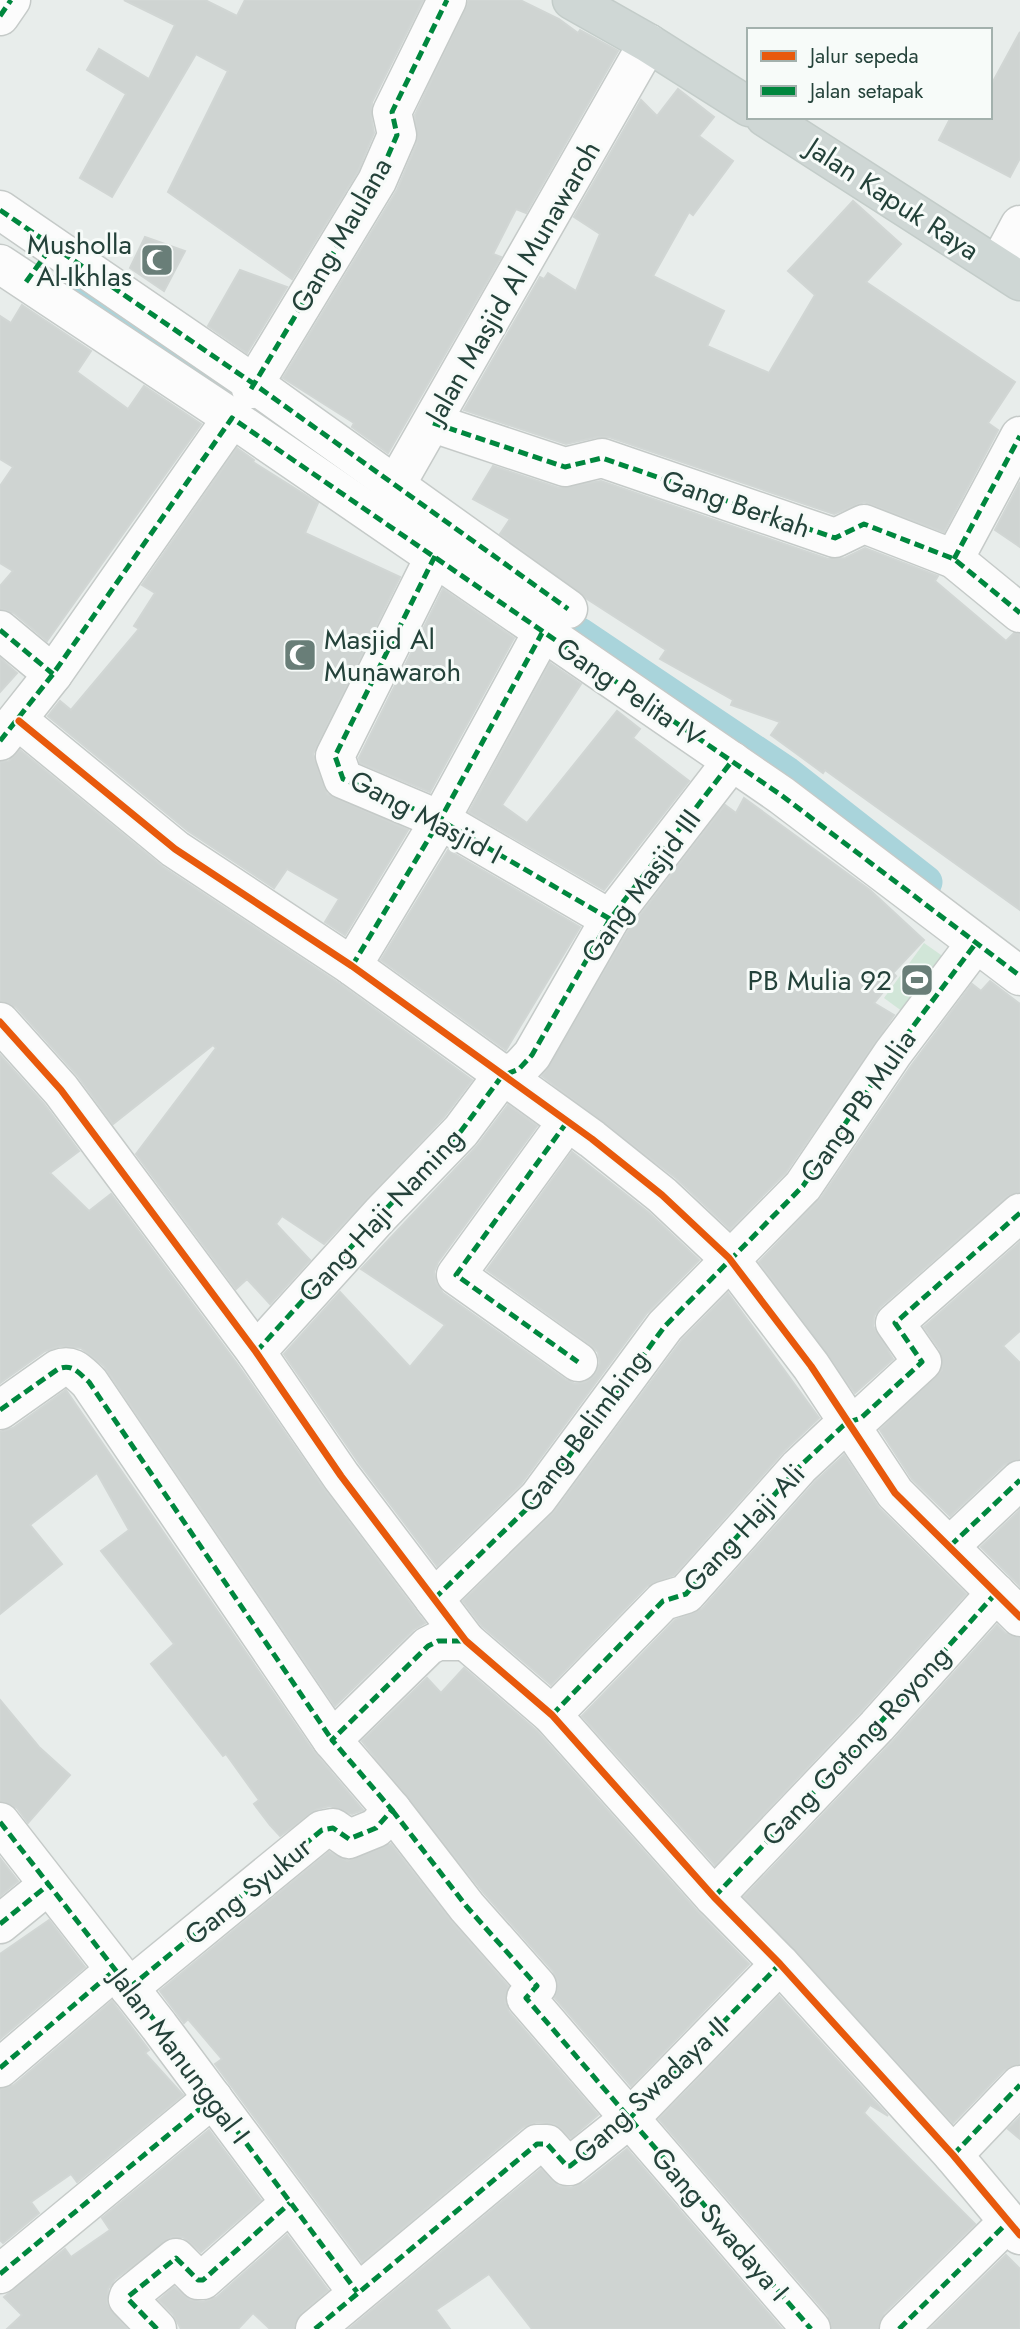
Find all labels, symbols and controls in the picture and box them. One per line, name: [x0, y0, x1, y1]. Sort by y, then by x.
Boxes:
legend: [747, 28, 992, 119]
text: Jalur sepeda: [807, 41, 919, 71]
text: Jalan setapak: [807, 76, 924, 106]
street label: Jalan Kapuk Raya: [795, 126, 987, 270]
street label: Jalan Masjid Al Munawaroh: [413, 133, 611, 434]
street label: Gang Maulana: [280, 150, 402, 320]
place label: Musholla Al-Ikhlas: [27, 224, 132, 297]
mosque icon: Musholla Al-Ikhlas: [138, 241, 176, 279]
street label: Gang Berkah: [656, 459, 816, 549]
place label: Masjid Al Munawaroh: [324, 619, 461, 692]
street label: Gang Pelita IV: [548, 627, 713, 757]
mosque icon: Masjid Al Munawaroh: [281, 636, 319, 674]
street label: Gang Masjid I: [343, 760, 509, 874]
street label: Gang Masjid III: [571, 801, 711, 971]
place label: PB Mulia 92: [748, 960, 892, 1001]
sports icon: PB Mulia 92: [898, 961, 936, 999]
street label: Gang PB Mulia: [790, 1021, 926, 1191]
street label: Gang Haji Naming: [289, 1119, 473, 1311]
street label: Gang Belimbing: [509, 1341, 659, 1521]
street label: Gang Haji Ali: [674, 1455, 814, 1601]
street label: Gang Gotong Royong: [752, 1637, 960, 1855]
street label: Gang Syukur: [176, 1827, 321, 1955]
street label: Jalan Manunggal I: [98, 1956, 260, 2152]
street label: Gang Swadaya II: [564, 2007, 738, 2173]
street label: Gang Swadaya I: [641, 2138, 799, 2310]

